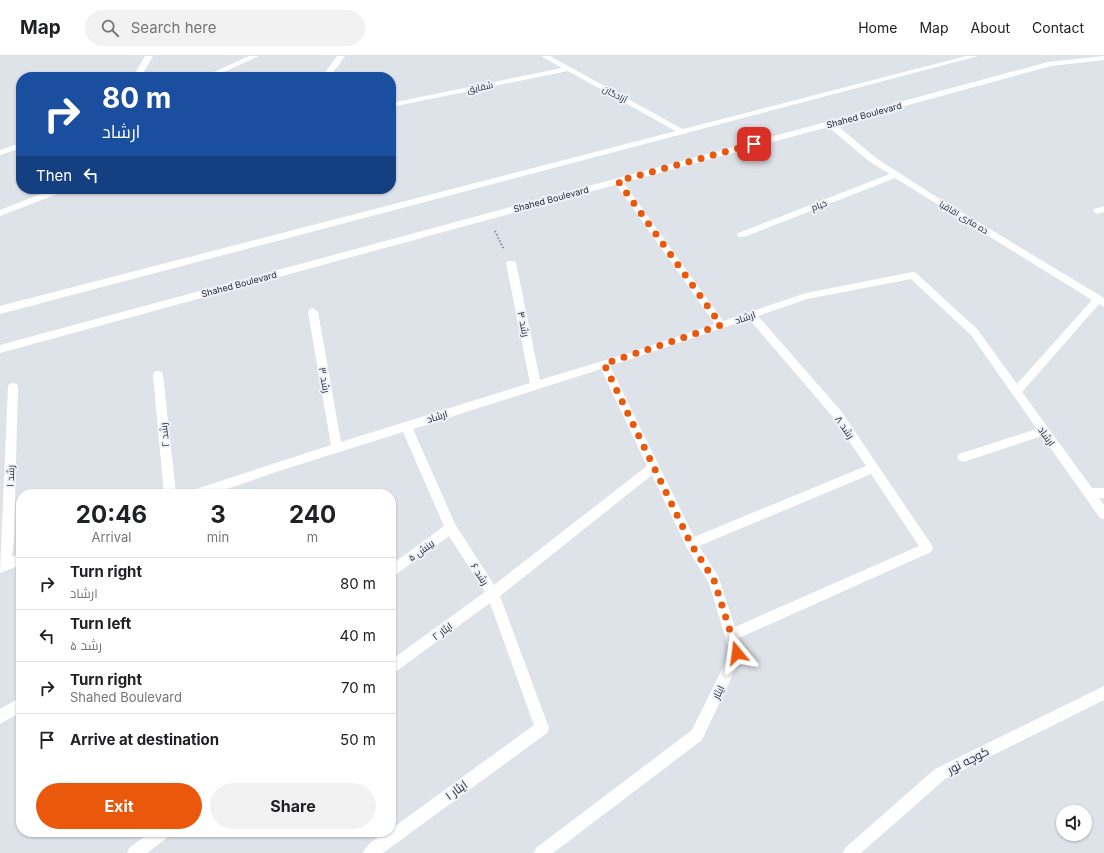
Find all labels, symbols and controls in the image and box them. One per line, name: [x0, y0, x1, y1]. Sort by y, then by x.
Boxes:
search box: [85, 10, 365, 46]
text: Map: [20, 16, 61, 39]
icon: search: [99, 17, 121, 39]
text: Search here: [131, 18, 216, 37]
text: Home: [858, 19, 897, 36]
text: Map: [919, 19, 949, 36]
text: About: [971, 19, 1010, 36]
text: Contact: [1032, 19, 1084, 36]
street label: شقایق: [466, 79, 494, 96]
text: 80 m: [102, 81, 171, 115]
street label: آزادگان: [601, 83, 630, 105]
icon: right: [36, 88, 88, 140]
street label: Shahed Boulevard: [825, 100, 903, 130]
text: ارشاد: [102, 121, 140, 142]
pin: [737, 127, 771, 161]
icon: arrive: [743, 133, 765, 155]
icon: left: [80, 164, 102, 186]
text: Then: [36, 166, 72, 185]
street label: Shahed Boulevard: [512, 184, 590, 214]
street label: خیام: [810, 197, 829, 214]
street label: ده متری اقاقیا: [938, 198, 990, 236]
street label: Shahed Boulevard: [200, 269, 278, 299]
street label: ارشاد: [733, 308, 757, 326]
street label: رشد ۴: [515, 310, 533, 338]
street label: رشد ۳: [317, 366, 333, 394]
street label: ارشاد: [425, 407, 449, 425]
street label: رشد ۸: [833, 413, 857, 441]
street label: رشد ۲: [157, 422, 171, 448]
street label: ارشاد: [1036, 424, 1058, 448]
street label: رشد ۱: [4, 465, 16, 487]
text: 20:46: [76, 500, 147, 529]
text: 3: [210, 500, 226, 529]
text: 240: [289, 500, 336, 529]
text: Arrival: [91, 529, 131, 545]
text: min: [207, 529, 229, 545]
text: m: [307, 529, 318, 545]
street label: بینش ۵: [406, 537, 437, 564]
street label: رشد ۶: [469, 561, 491, 587]
text: Turn right: [70, 562, 142, 581]
icon: right: [36, 573, 58, 595]
text: 80 m: [340, 574, 376, 593]
text: ارشاد: [70, 585, 98, 601]
text: Turn left: [70, 614, 131, 633]
street label: ایثار ۲: [430, 620, 454, 642]
icon: left: [36, 625, 58, 647]
text: 40 m: [339, 626, 376, 645]
position arrow: [716, 632, 758, 674]
text: رشد ۵: [70, 637, 102, 653]
text: Turn right: [70, 670, 142, 689]
icon: right: [36, 677, 58, 699]
text: 70 m: [341, 678, 376, 697]
street label: ایثار: [709, 683, 726, 702]
text: Shahed Boulevard: [70, 689, 182, 705]
icon: arrive: [36, 729, 58, 751]
text: Arrive at destination: [70, 730, 219, 749]
text: 50 m: [340, 730, 376, 749]
street label: کوچه نور: [944, 743, 992, 779]
street label: ایثار ۱: [442, 777, 470, 803]
button: Exit: [36, 783, 202, 829]
button: Share: [210, 783, 376, 829]
map controls: [1056, 805, 1092, 841]
button: sound: [1056, 805, 1092, 841]

